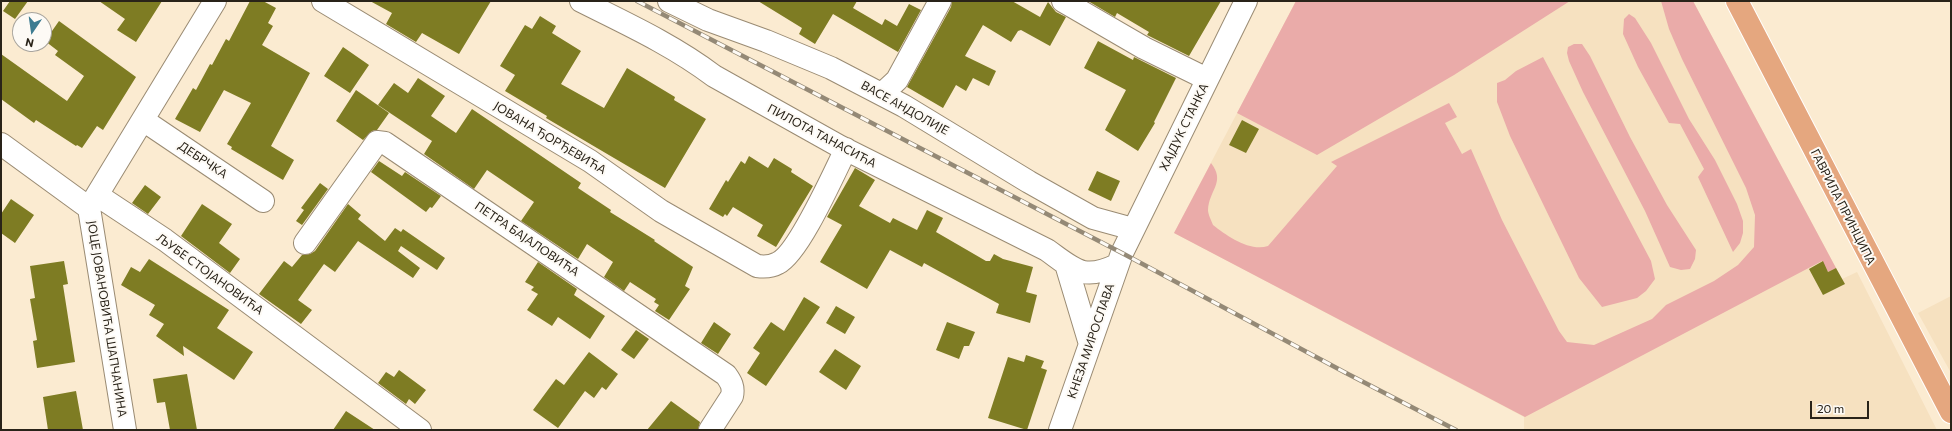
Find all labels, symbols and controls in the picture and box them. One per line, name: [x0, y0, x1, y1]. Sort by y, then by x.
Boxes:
north arrow: [12, 12, 52, 52]
text: N: [24, 36, 35, 50]
street label: ВАСЕ АНДОЛИЈЕ: [859, 78, 951, 138]
street label: ХАЈДУК СТАНКА: [1157, 81, 1211, 173]
street label: ЈОВАНА ЂОРЂЕВИЋА: [491, 99, 609, 177]
street label: ПИЛОТА ТАНАСИЋА: [765, 101, 879, 171]
street label: ДЕБРЧКА: [176, 138, 230, 182]
street label: ГАВРИЛА ПРИНЦИПА: [1808, 147, 1878, 267]
street label: ПЕТРА БАЈАЛОВИЋА: [472, 199, 582, 279]
street label: ЈОЦЕ ЈОВАНОВИЋА ШАПЧАНИНА: [84, 220, 130, 418]
street label: ЉУБЕ СТОЈАНОВИЋА: [154, 230, 266, 318]
street label: КНЕЗА МИРОСЛАВА: [1064, 281, 1118, 401]
scale bar: [1812, 393, 1871, 419]
text: 20 m: [1817, 401, 1844, 415]

